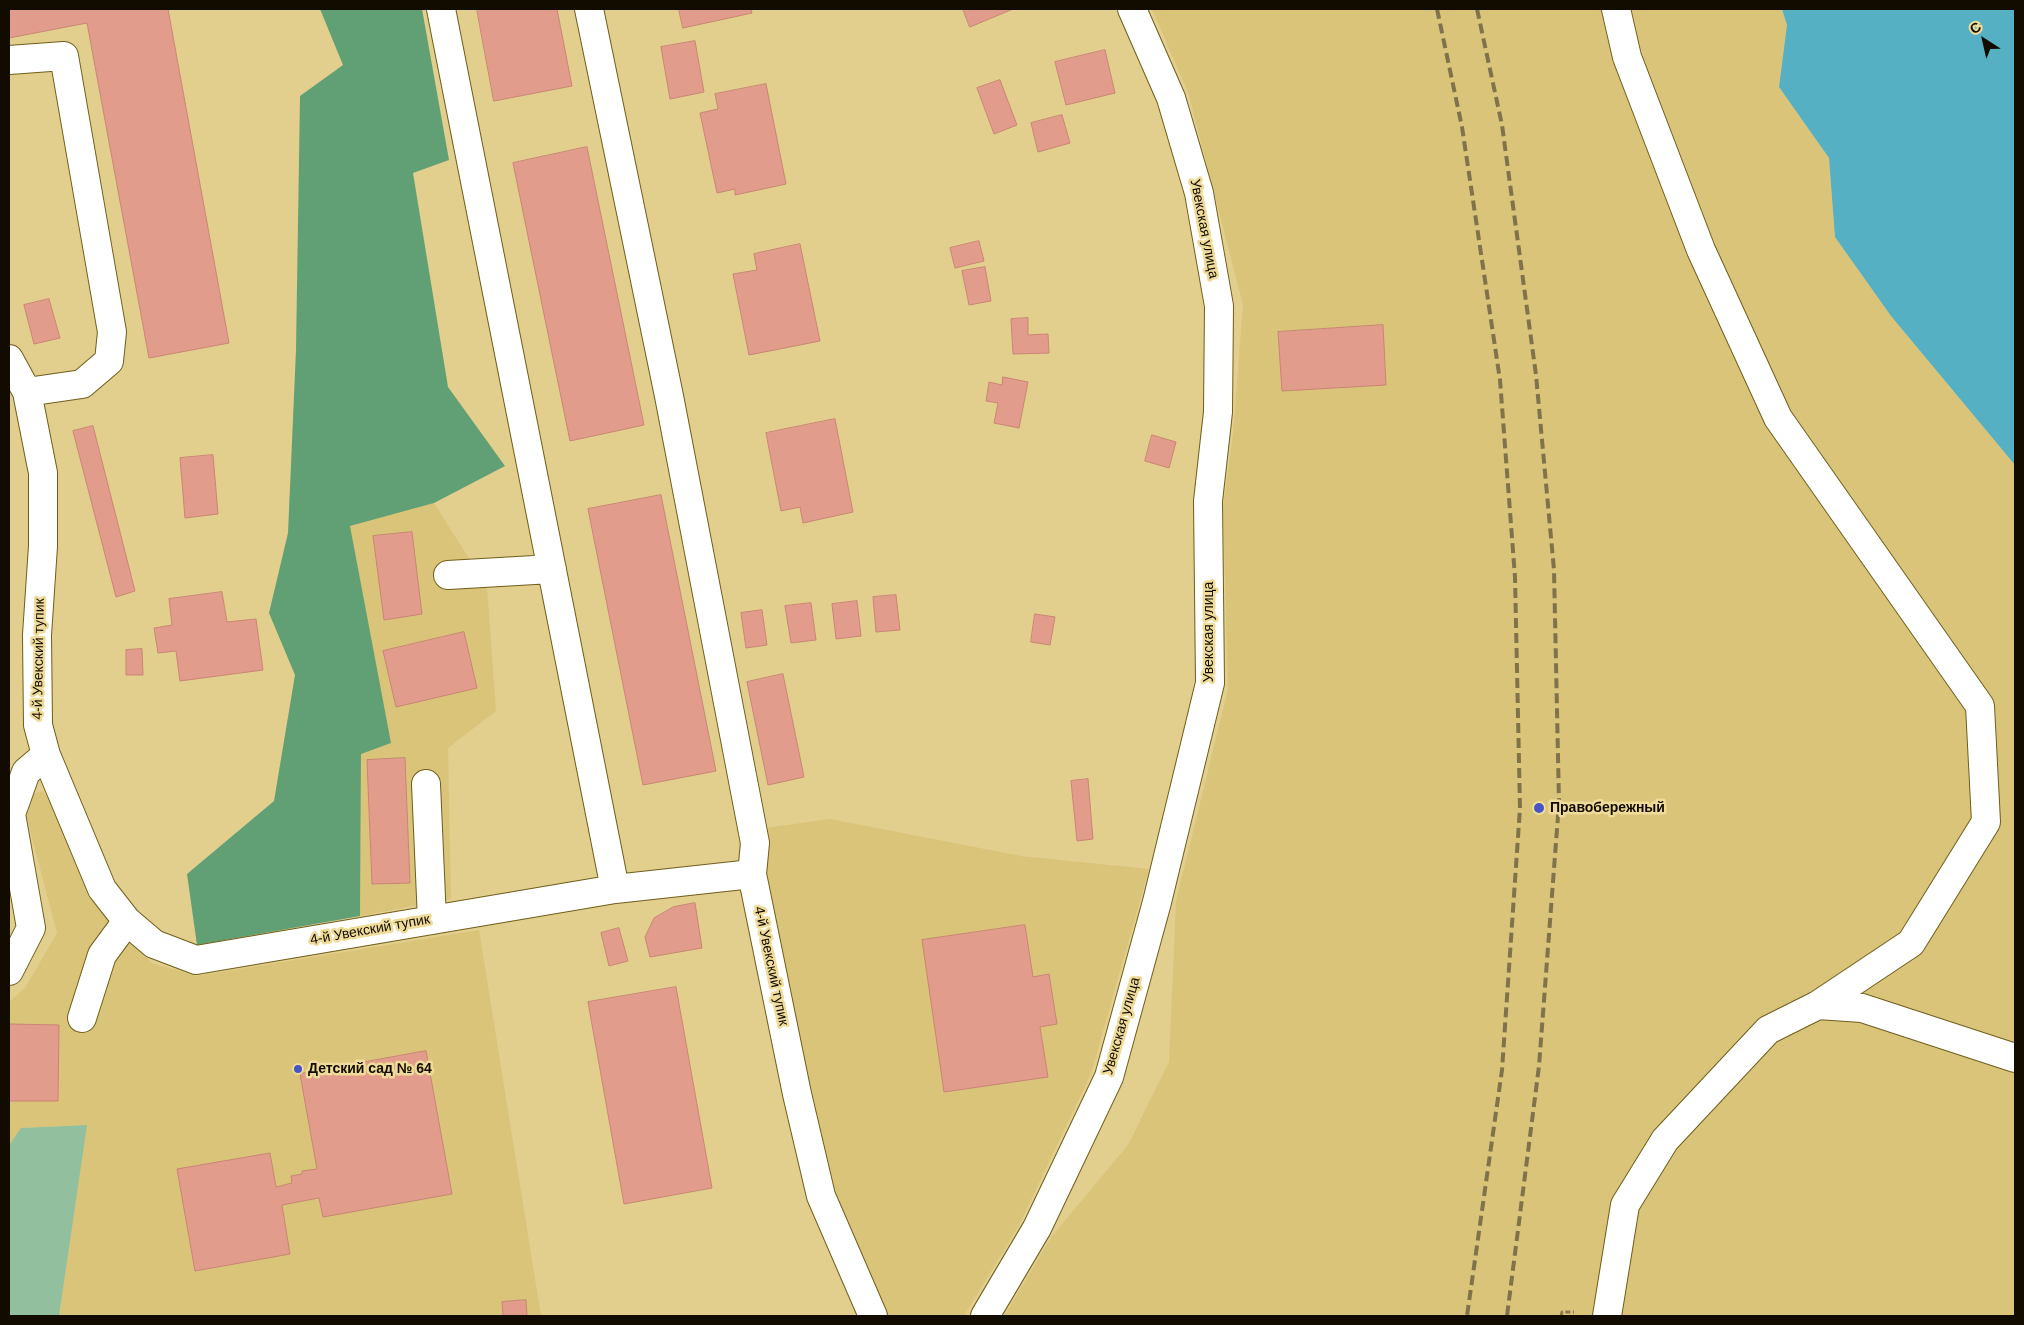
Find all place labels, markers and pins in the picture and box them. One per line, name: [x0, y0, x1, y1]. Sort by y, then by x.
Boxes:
place label: Правобережный: [1550, 800, 1665, 816]
marker: Правобережный: [1532, 801, 1546, 815]
place label: Детский сад № 64: [308, 1061, 432, 1077]
marker: Детский сад № 64: [292, 1063, 304, 1075]

